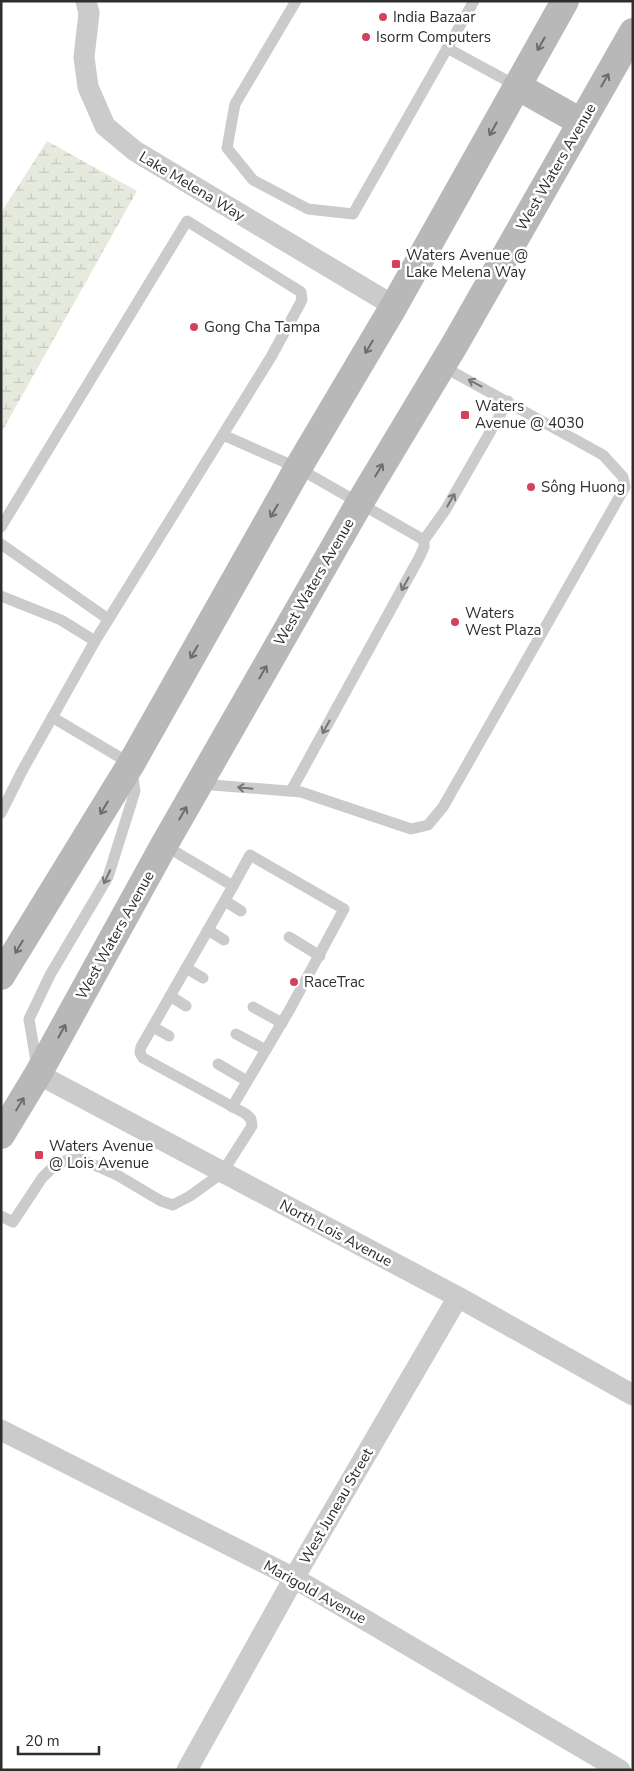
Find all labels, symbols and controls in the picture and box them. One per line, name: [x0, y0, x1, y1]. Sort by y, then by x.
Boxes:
place label: India Bazaar: [393, 7, 476, 27]
marker: India Bazaar: [377, 11, 389, 23]
place label: Isorm Computers: [376, 27, 491, 47]
marker: Isorm Computers: [360, 31, 372, 43]
one-way arrow: [536, 36, 546, 51]
one-way arrow: [601, 73, 611, 88]
street label: West Waters Avenue: [511, 100, 601, 234]
one-way arrow: [488, 121, 498, 136]
street label: Lake Melena Way: [135, 147, 249, 226]
place label: Waters Avenue @ Lake Melena Way: [406, 245, 528, 282]
marker: Waters Avenue @ Lake Melena Way: [390, 258, 402, 270]
place label: Gong Cha Tampa: [204, 317, 320, 337]
marker: Gong Cha Tampa: [188, 321, 200, 333]
one-way arrow: [364, 340, 374, 354]
one-way arrow: [468, 378, 482, 388]
place label: Waters Avenue @ 4030: [475, 396, 584, 433]
marker: Waters Avenue @ 4030: [459, 409, 471, 421]
one-way arrow: [375, 464, 385, 478]
place label: Sông Huong: [541, 477, 625, 497]
marker: Sông Huong: [525, 481, 537, 493]
one-way arrow: [446, 493, 456, 507]
one-way arrow: [269, 503, 279, 518]
street label: West Waters Avenue: [269, 515, 359, 649]
one-way arrow: [399, 577, 409, 591]
place label: Waters West Plaza: [465, 603, 542, 640]
marker: Waters West Plaza: [449, 616, 461, 628]
one-way arrow: [189, 645, 199, 660]
one-way arrow: [259, 665, 269, 679]
one-way arrow: [321, 719, 331, 734]
one-way arrow: [238, 783, 254, 793]
one-way arrow: [98, 800, 108, 814]
one-way arrow: [178, 805, 188, 820]
street label: West Waters Avenue: [71, 867, 159, 1003]
one-way arrow: [102, 869, 111, 884]
one-way arrow: [14, 939, 24, 953]
place label: RaceTrac: [304, 972, 365, 992]
marker: RaceTrac: [288, 976, 300, 988]
one-way arrow: [57, 1025, 67, 1039]
one-way arrow: [15, 1098, 25, 1112]
place label: Waters Avenue @ Lois Avenue: [49, 1136, 153, 1173]
marker: Waters Avenue @ Lois Avenue: [33, 1149, 45, 1161]
street label: North Lois Avenue: [276, 1195, 396, 1271]
street label: West Juneau Street: [295, 1444, 378, 1568]
street label: Marigold Avenue: [260, 1555, 370, 1629]
scale bar: [18, 1724, 99, 1756]
text: 20 m: [25, 1731, 60, 1751]

